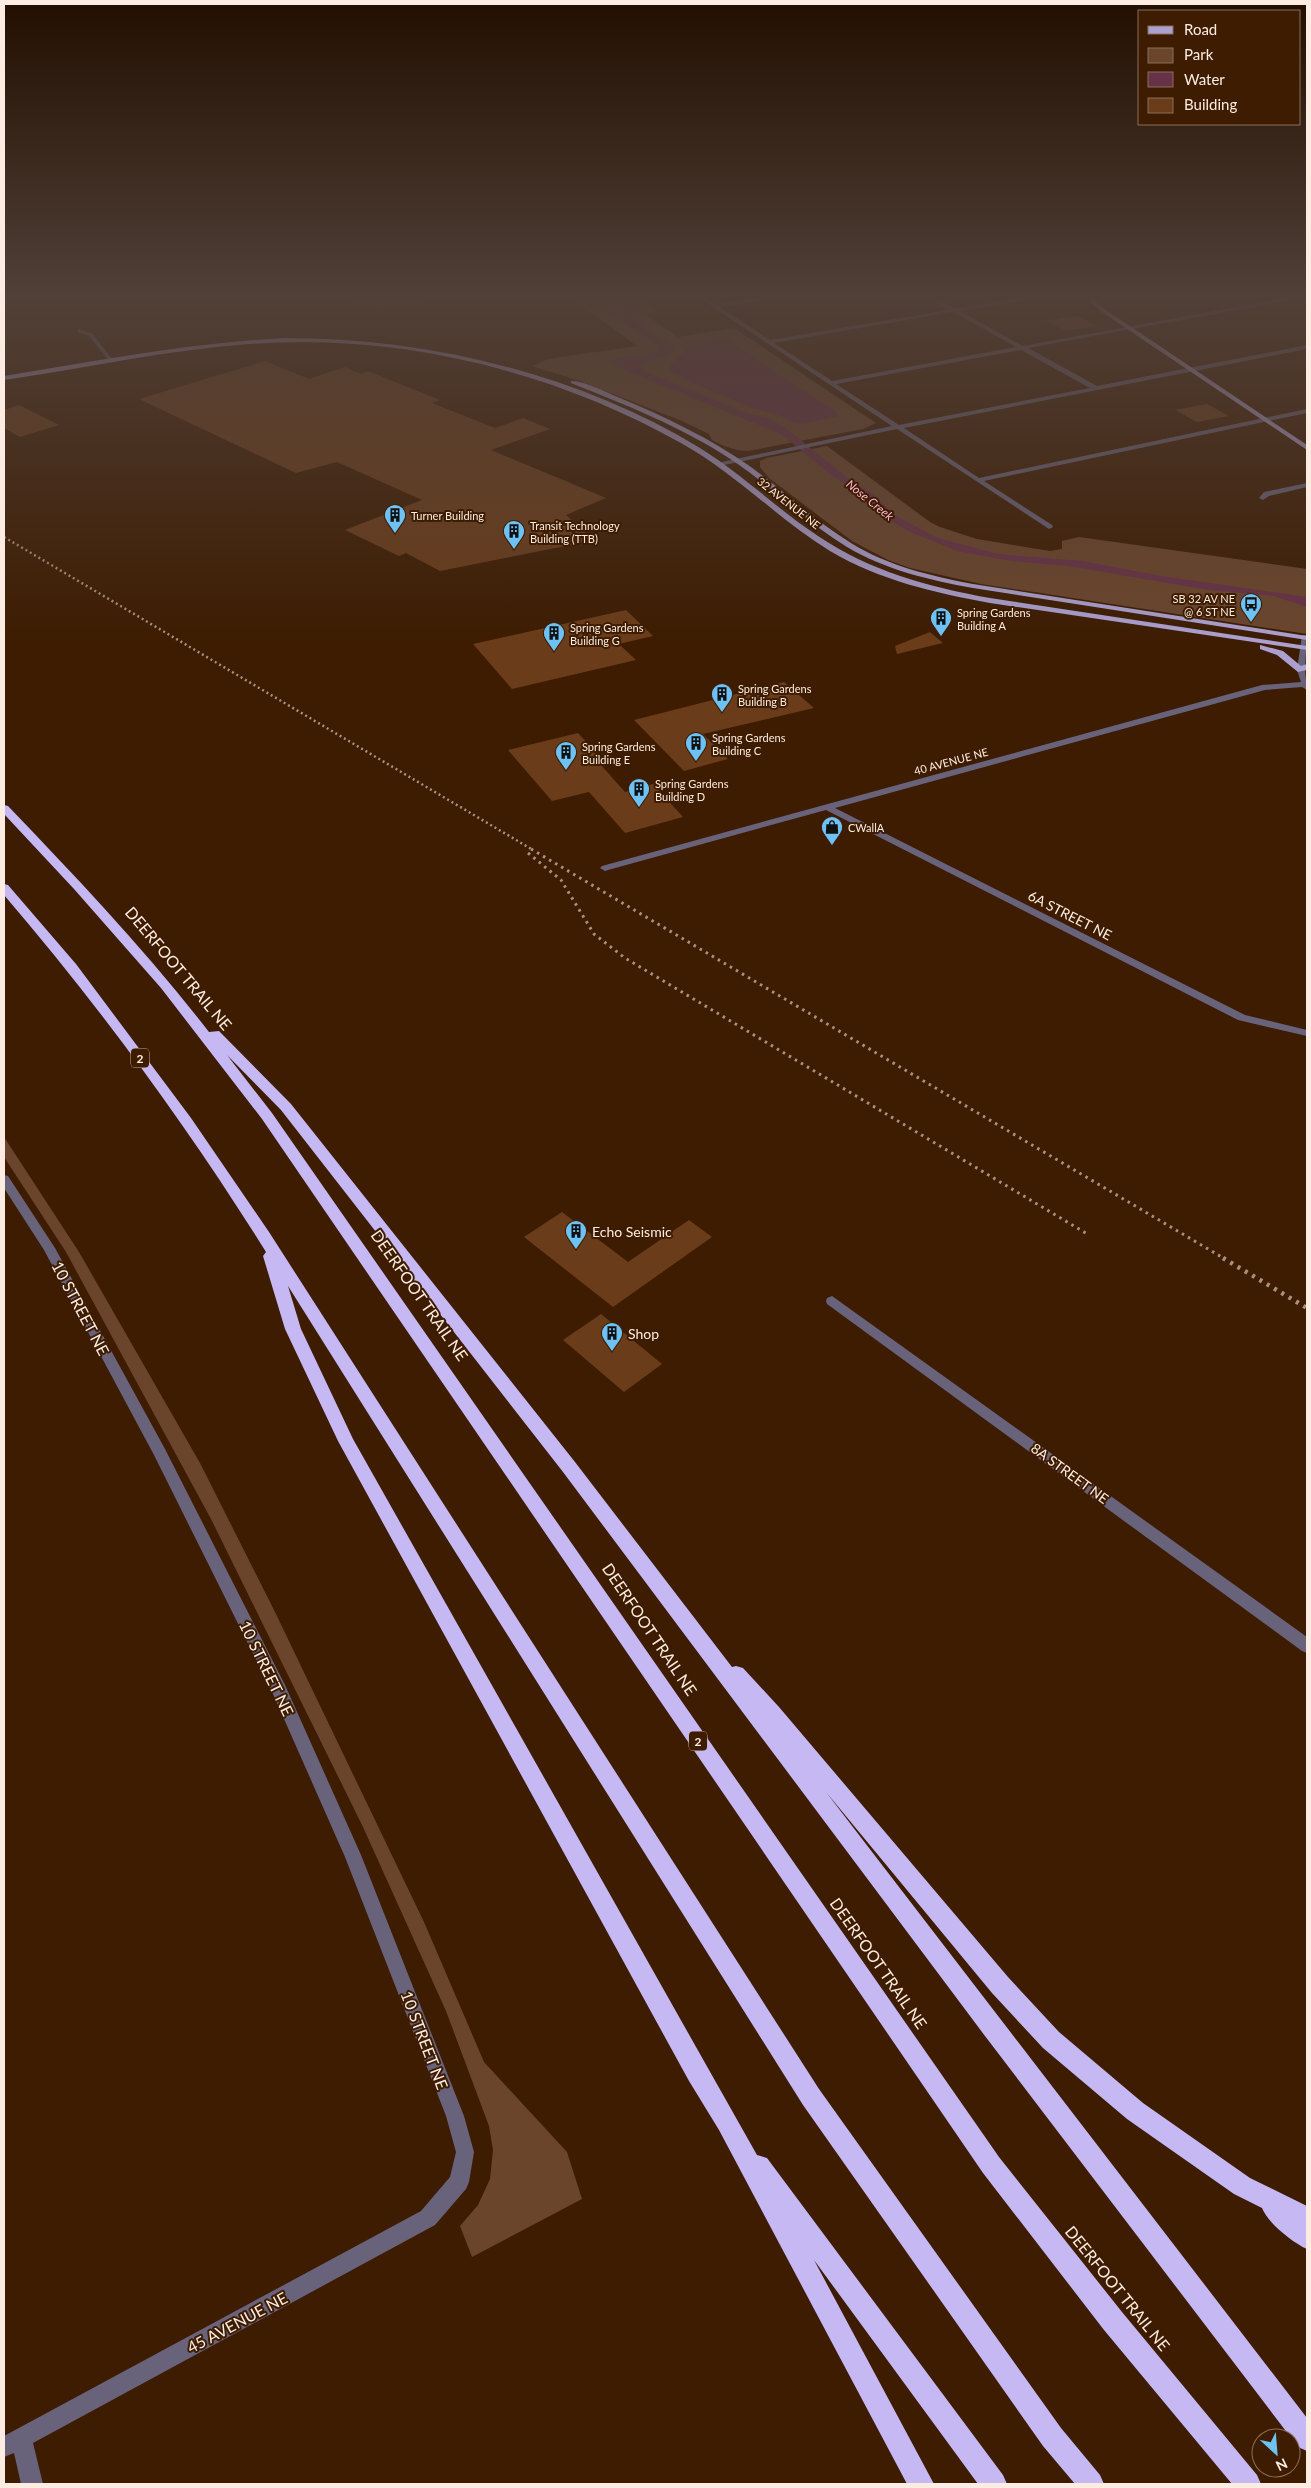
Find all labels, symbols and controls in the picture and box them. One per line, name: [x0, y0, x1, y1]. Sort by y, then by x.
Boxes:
legend: [1138, 10, 1301, 125]
text: Road: [1184, 20, 1217, 38]
text: Park: [1184, 45, 1214, 63]
text: Water: [1184, 70, 1225, 88]
text: Building: [1184, 95, 1237, 113]
street label: 32 AVENUE NE: [755, 474, 823, 532]
water label: Nose Creek: [843, 476, 897, 524]
building icon: Turner Building: [383, 503, 407, 534]
place label: Turner Building: [411, 509, 484, 522]
building icon: Transit Technology Building (TTB): [502, 519, 526, 550]
place label: Transit Technology Building (TTB): [530, 519, 620, 545]
place label: SB 32 AV NE @ 6 ST NE: [1172, 592, 1235, 618]
bus stop icon: SB 32 AV NE @ 6 ST NE: [1239, 592, 1263, 623]
building icon: Spring Gardens Building A: [929, 606, 953, 637]
place label: Spring Gardens Building A: [957, 606, 1031, 632]
building icon: Spring Gardens Building G: [542, 621, 566, 652]
place label: Spring Gardens Building G: [570, 621, 644, 647]
building icon: Spring Gardens Building B: [710, 682, 734, 713]
place label: Spring Gardens Building B: [738, 682, 812, 708]
building icon: Spring Gardens Building C: [684, 731, 708, 762]
place label: Spring Gardens Building C: [712, 731, 786, 757]
building icon: Spring Gardens Building E: [554, 740, 578, 771]
place label: Spring Gardens Building E: [582, 740, 656, 766]
street label: 40 AVENUE NE: [912, 745, 990, 777]
building icon: Spring Gardens Building D: [627, 777, 651, 808]
place label: Spring Gardens Building D: [655, 777, 729, 803]
shop icon: CWallA: [820, 815, 844, 846]
place label: CWallA: [848, 821, 885, 834]
street label: 6A STREET NE: [1025, 887, 1115, 943]
street label: DEERFOOT TRAIL NE: [122, 902, 236, 1034]
road number: 2: [131, 1048, 149, 1068]
building icon: Echo Seismic: [564, 1219, 588, 1250]
place label: Echo Seismic: [592, 1223, 672, 1240]
street label: DEERFOOT TRAIL NE: [368, 1226, 472, 1364]
street label: 10 STREET NE: [48, 1258, 114, 1358]
building icon: Shop: [600, 1321, 624, 1352]
place label: Shop: [628, 1325, 659, 1342]
street label: 8A STREET NE: [1028, 1439, 1112, 1507]
street label: DEERFOOT TRAIL NE: [599, 1559, 701, 1699]
street label: 10 STREET NE: [236, 1617, 298, 1719]
road number: 2: [689, 1732, 707, 1750]
street label: DEERFOOT TRAIL NE: [827, 1894, 931, 2032]
street label: 10 STREET NE: [398, 1988, 452, 2092]
street label: DEERFOOT TRAIL NE: [1062, 2222, 1174, 2354]
street label: 45 AVENUE NE: [184, 2288, 290, 2356]
north arrow: [1251, 2428, 1301, 2478]
text: N: [1273, 2455, 1290, 2475]

